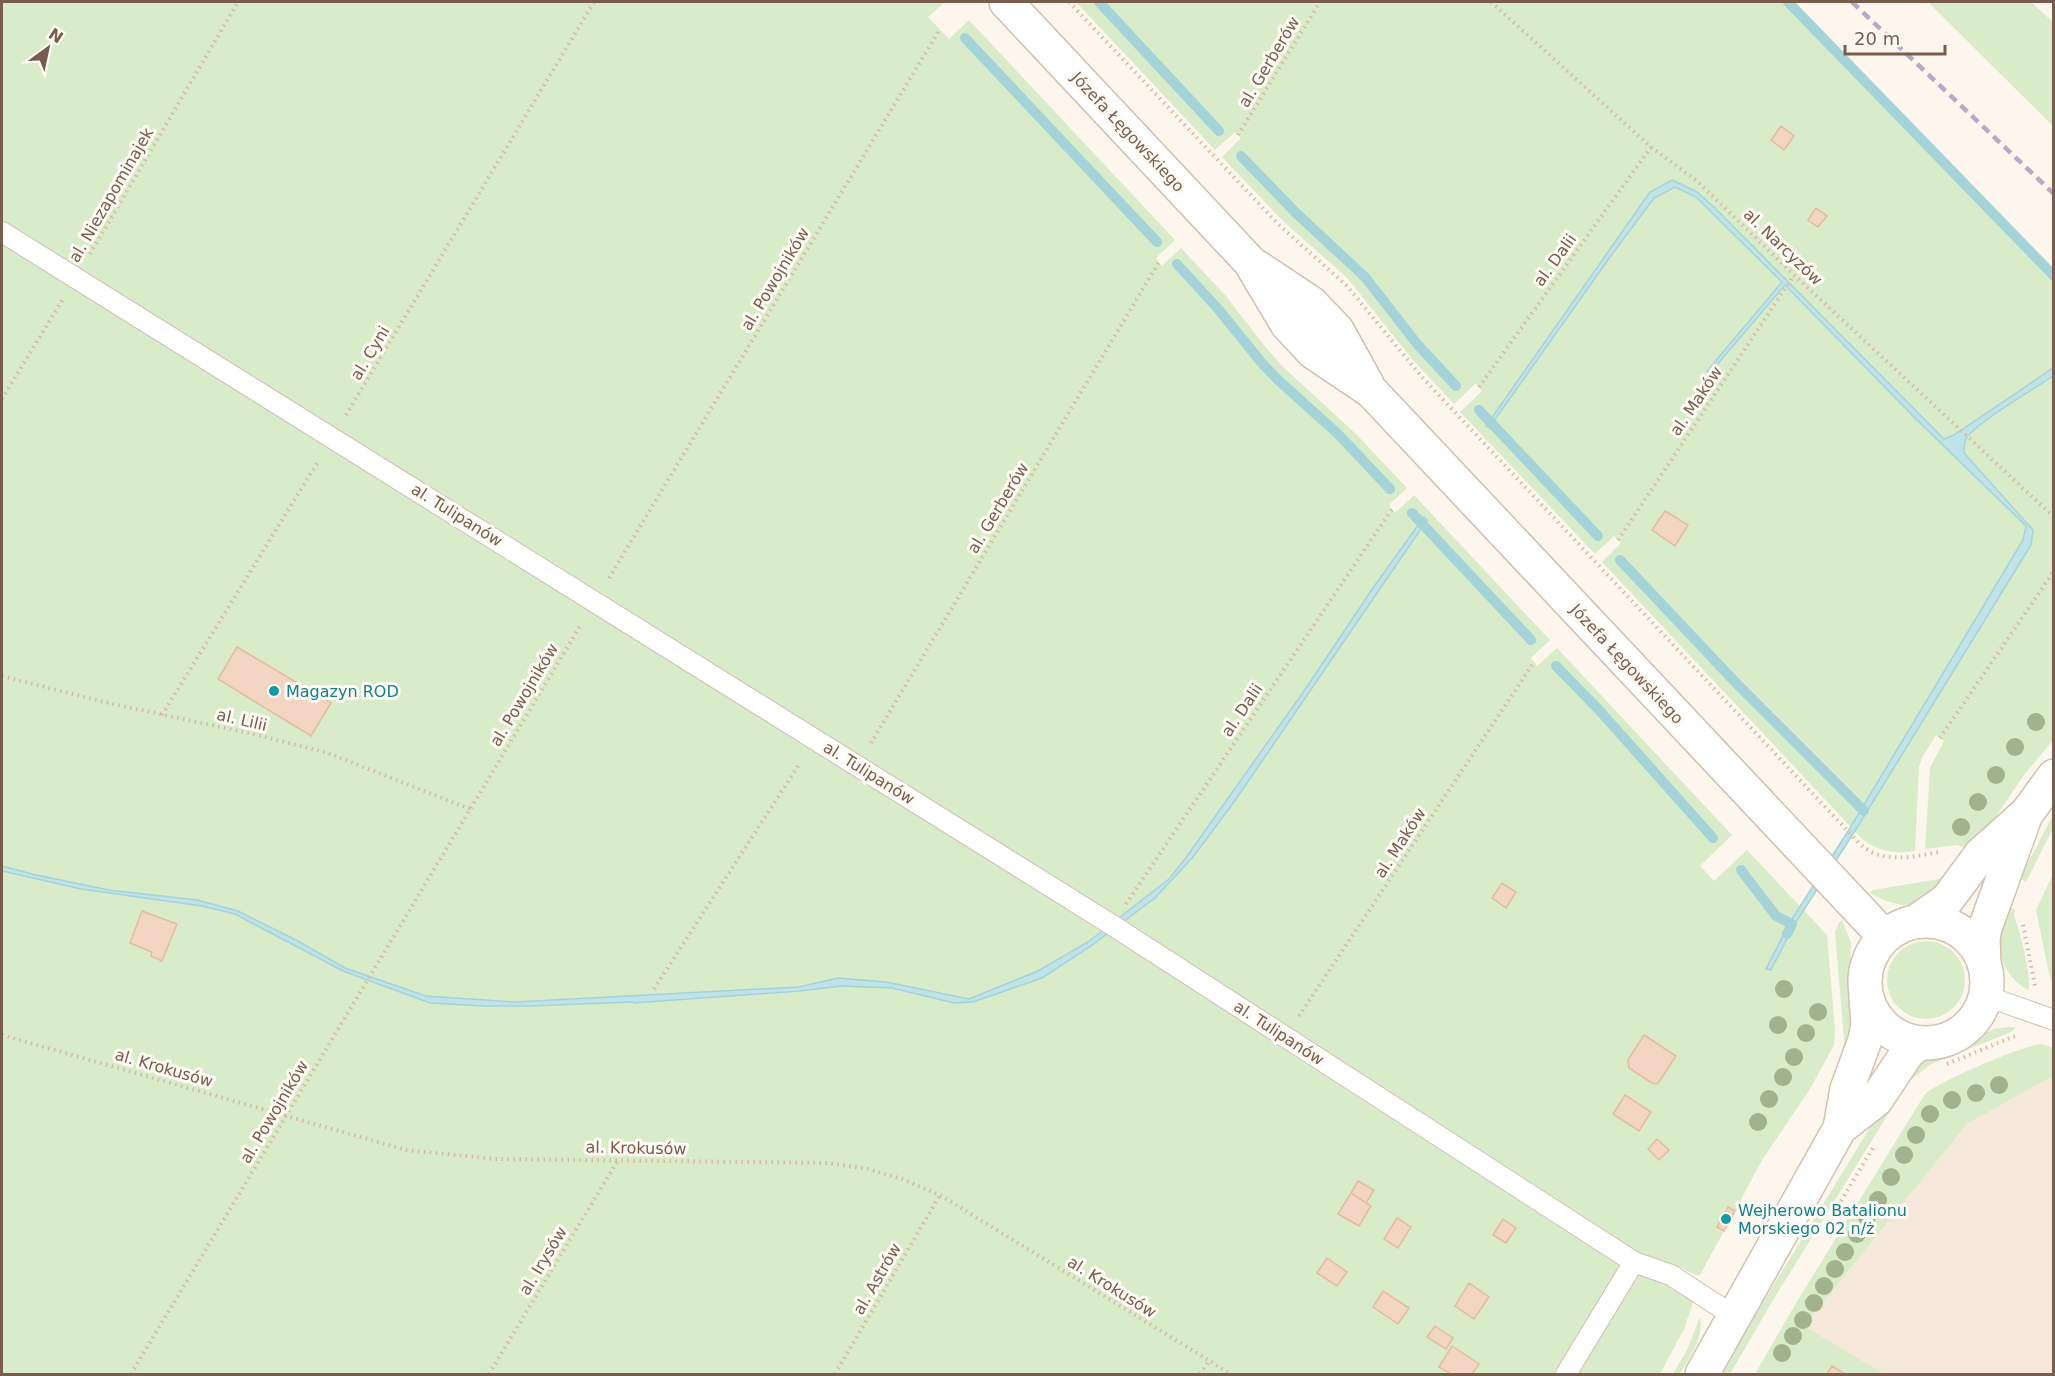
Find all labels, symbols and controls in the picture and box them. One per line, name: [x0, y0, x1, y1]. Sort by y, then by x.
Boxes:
street label: al. Gerberów: [1235, 13, 1303, 111]
north arrow: [18, 18, 78, 78]
scale bar: [1845, 18, 1946, 56]
text: N: [45, 24, 67, 47]
text: 20 m: [1854, 28, 1900, 49]
street label: Józefa Łęgowskiego: [1067, 67, 1188, 196]
street label: al. Niezapominajek: [65, 124, 158, 266]
street label: al. Narcyzów: [1740, 205, 1826, 289]
street label: al. Powojników: [737, 224, 813, 334]
street label: al. Dalii: [1530, 230, 1580, 290]
street label: al. Cyni: [346, 323, 394, 383]
street label: al. Maków: [1666, 363, 1726, 439]
street label: al. Gerberów: [964, 459, 1032, 557]
street label: al. Tulipanów: [408, 479, 506, 551]
street label: Józefa Łęgowskiego: [1566, 599, 1687, 728]
street label: al. Powojników: [486, 640, 562, 750]
street label: al. Dalii: [1217, 680, 1267, 740]
place label: Magazyn ROD: [286, 682, 399, 701]
marker: Magazyn ROD: [267, 684, 281, 698]
street label: al. Lilii: [215, 705, 269, 735]
street label: al. Tulipanów: [820, 737, 918, 809]
street label: al. Maków: [1370, 804, 1430, 882]
street label: al. Tulipanów: [1230, 997, 1328, 1069]
street label: al. Krokusów: [113, 1045, 215, 1091]
street label: al. Powojników: [236, 1057, 312, 1167]
street label: al. Krokusów: [585, 1138, 687, 1158]
place label: Wejherowo Batalionu Morskiego 02 n/ż: [1738, 1201, 1907, 1238]
marker: Wejherowo Batalionu Morskiego 02 n/ż: [1719, 1212, 1733, 1226]
street label: al. Irysów: [515, 1223, 571, 1299]
street label: al. Astrów: [849, 1240, 905, 1318]
street label: al. Krokusów: [1064, 1252, 1160, 1322]

